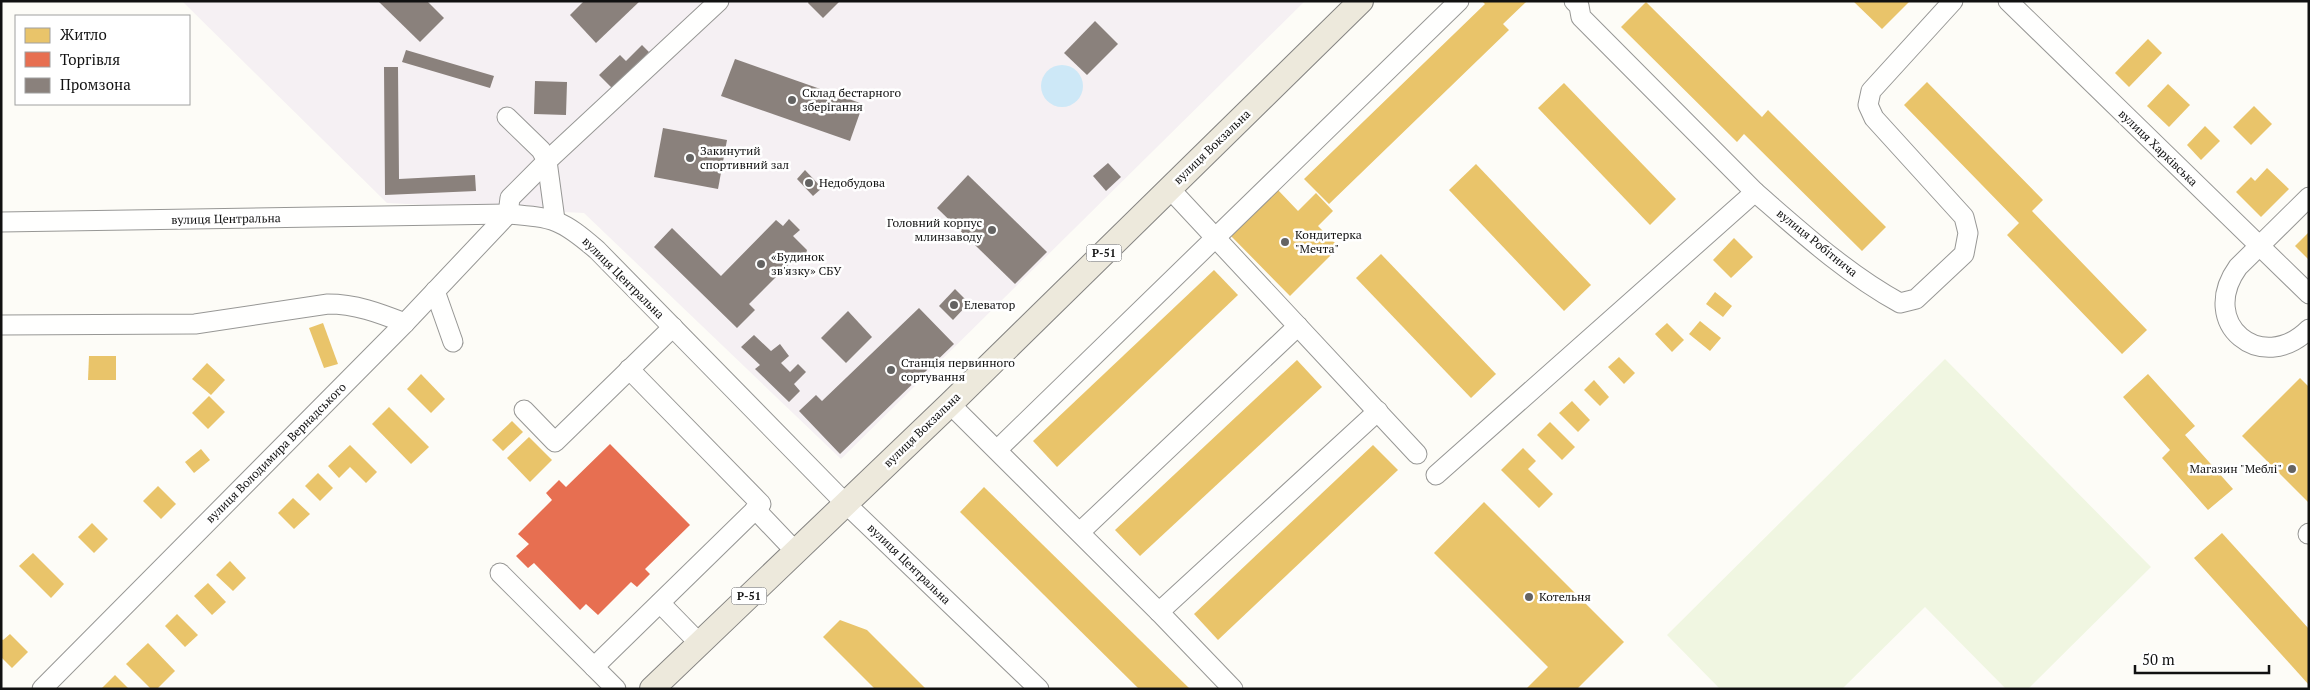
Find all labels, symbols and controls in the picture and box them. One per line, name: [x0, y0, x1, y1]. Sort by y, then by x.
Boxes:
legend: [15, 15, 190, 105]
text: Житло: [60, 24, 107, 44]
text: Торгівля: [60, 49, 120, 69]
text: Промзона: [60, 74, 131, 94]
place label: Склад бестарного зберігання: [802, 85, 901, 114]
marker: Склад бестарного зберігання: [786, 94, 798, 106]
street label: вулиця Вокзальна: [1170, 106, 1253, 187]
street label: вулиця Харківська: [2116, 106, 2201, 189]
place label: Закинутий спортивний зал: [700, 143, 789, 172]
marker: Закинутий спортивний зал: [684, 152, 696, 164]
place label: Недобудова: [819, 175, 885, 190]
marker: Недобудова: [803, 177, 815, 189]
street label: вулиця Робітнича: [1774, 205, 1861, 280]
street label: вулиця Центральна: [171, 210, 281, 227]
place label: Головний корпус млинзаводу: [887, 215, 983, 244]
marker: Головний корпус млинзаводу: [986, 224, 998, 236]
place label: Кондитерка "Мечта": [1295, 227, 1362, 256]
street label: вулиця Центральна: [579, 234, 667, 322]
marker: Кондитерка "Мечта": [1279, 236, 1291, 248]
road number: Р-51: [1086, 244, 1122, 262]
place label: «Будинок зв'язку» СБУ: [771, 249, 841, 278]
marker: «Будинок зв'язку» СБУ: [755, 258, 767, 270]
place label: Елеватор: [964, 297, 1016, 312]
marker: Елеватор: [948, 299, 960, 311]
place label: Станція первинного сортування: [901, 355, 1015, 384]
marker: Станція первинного сортування: [885, 364, 897, 376]
street label: вулиця Володимира Вернадського: [202, 379, 349, 526]
street label: вулиця Вокзальна: [880, 389, 963, 470]
place label: Магазин "Меблі": [2190, 461, 2282, 476]
marker: Магазин "Меблі": [2286, 463, 2298, 475]
street label: вулиця Центральна: [865, 520, 954, 607]
road number: Р-51: [732, 588, 766, 604]
place label: Котельня: [1539, 589, 1591, 604]
marker: Котельня: [1523, 591, 1535, 603]
scale bar: [2135, 642, 2269, 674]
text: 50 m: [2142, 649, 2175, 669]

